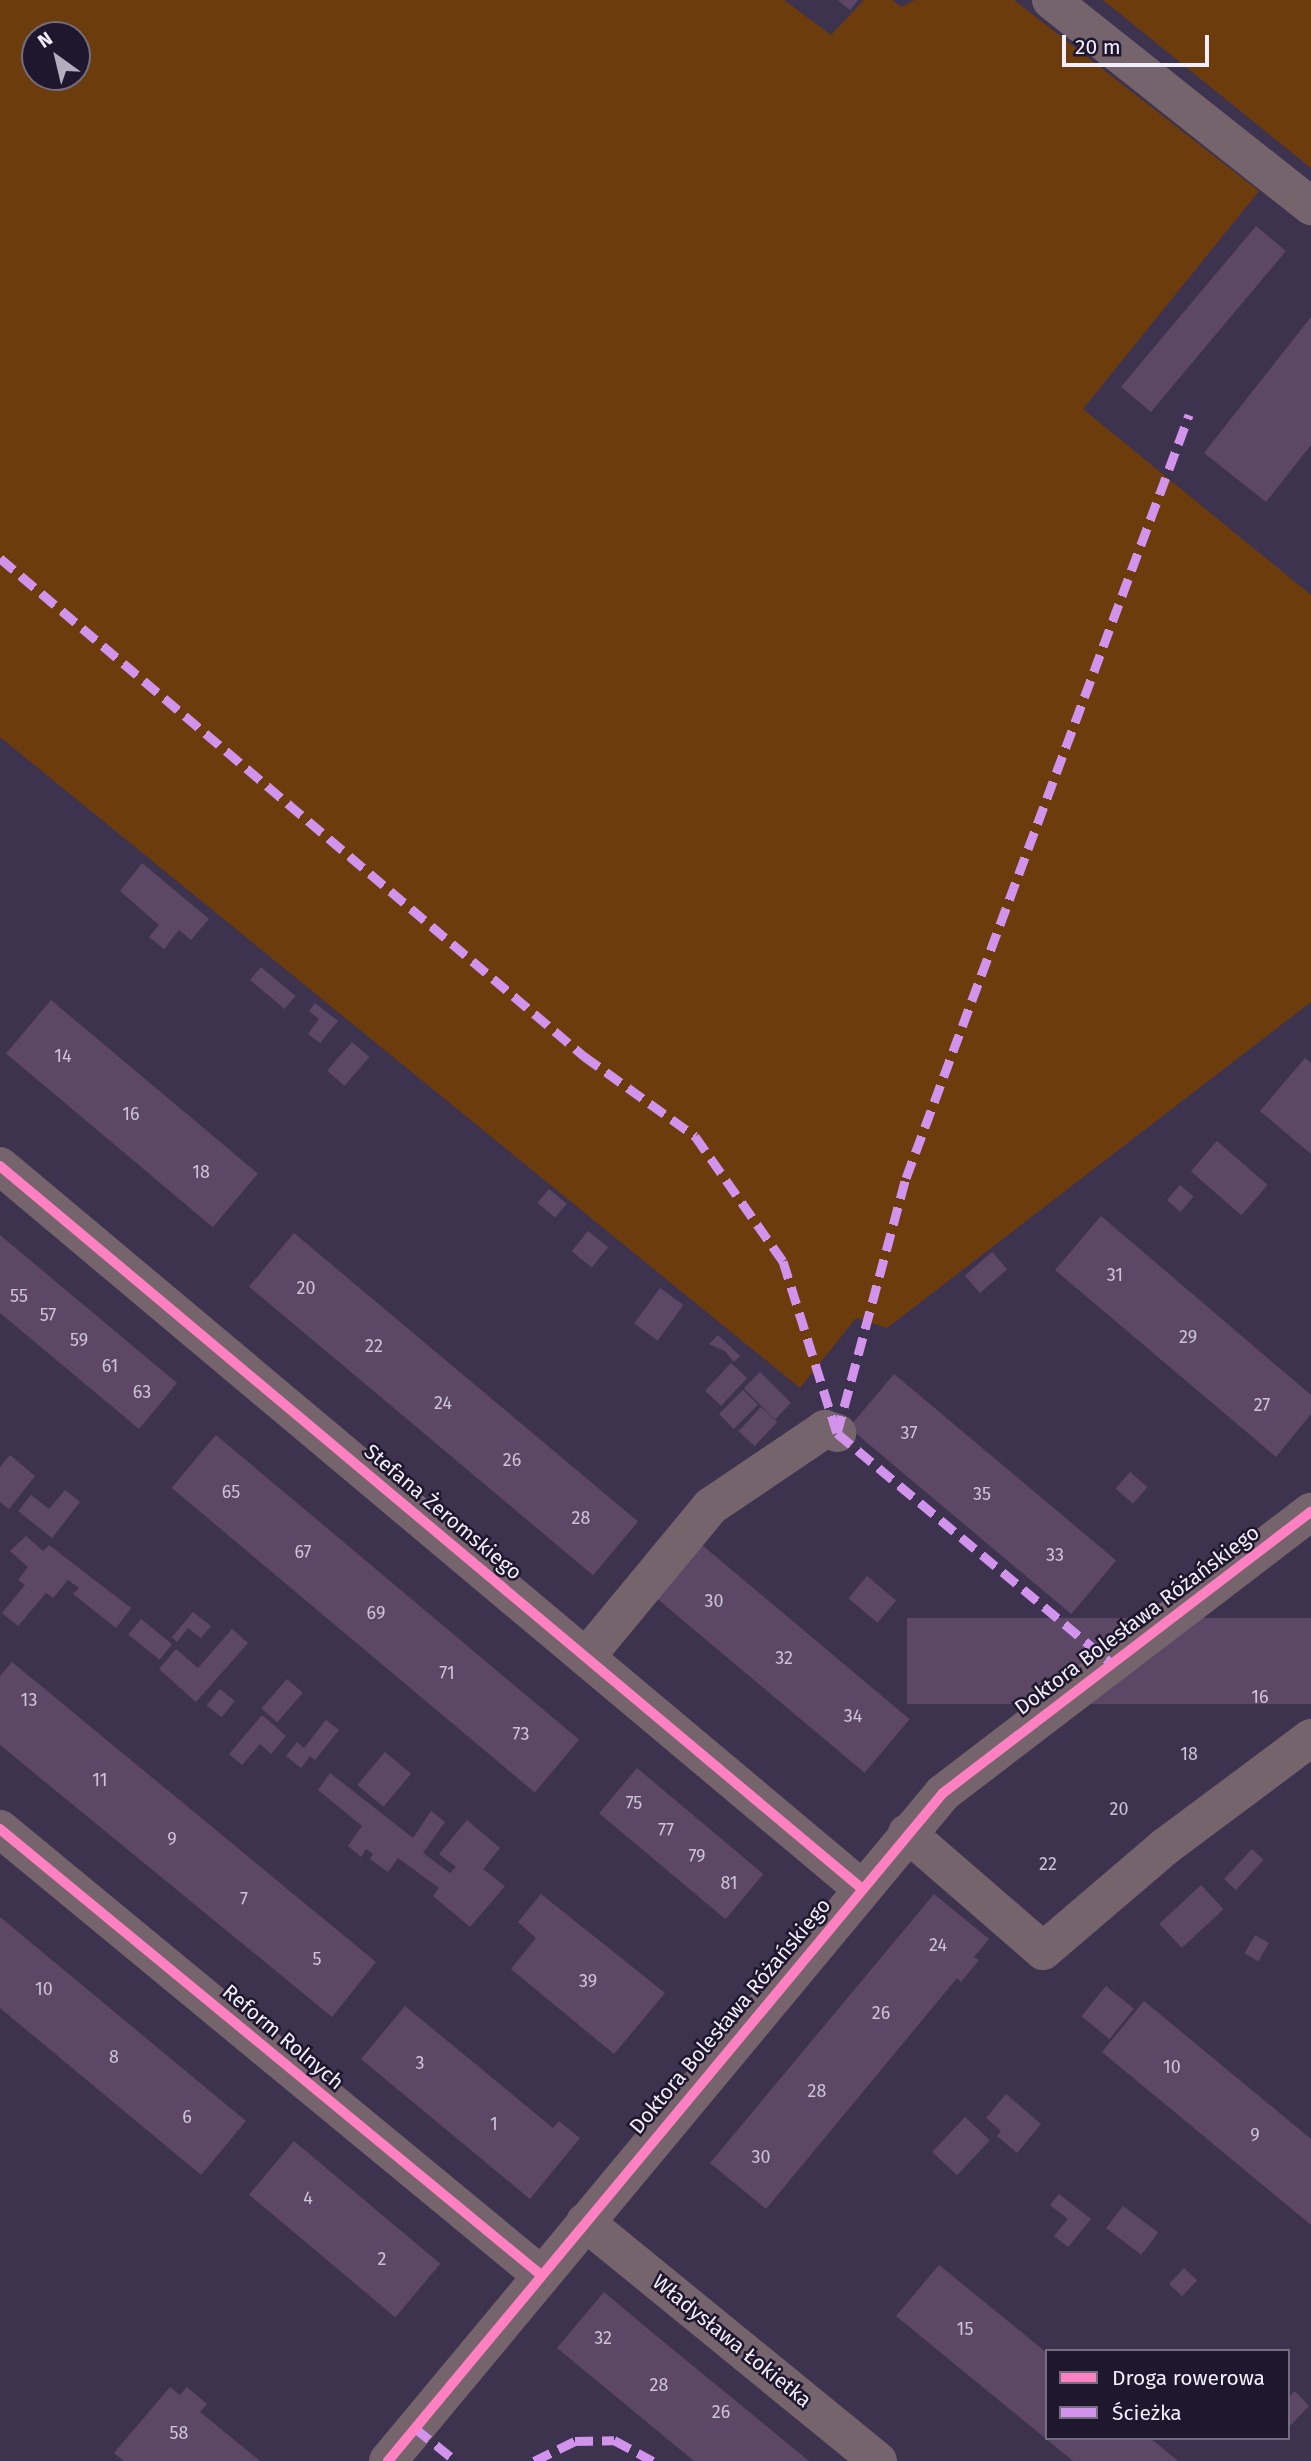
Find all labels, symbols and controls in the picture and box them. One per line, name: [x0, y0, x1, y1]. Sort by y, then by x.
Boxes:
north arrow: [21, 21, 91, 91]
scale bar: [1066, 21, 1213, 65]
text: N: [33, 27, 57, 53]
text: 20 m: [1075, 34, 1121, 60]
house number: 14: [54, 1045, 72, 1067]
house number: 16: [122, 1103, 140, 1125]
house number: 18: [192, 1161, 210, 1183]
house number: 31: [1107, 1264, 1123, 1286]
house number: 20: [297, 1277, 315, 1299]
house number: 55: [10, 1285, 28, 1307]
house number: 57: [40, 1304, 56, 1326]
house number: 29: [1179, 1326, 1197, 1348]
house number: 59: [70, 1329, 88, 1351]
house number: 22: [365, 1335, 383, 1357]
house number: 61: [102, 1355, 118, 1377]
house number: 63: [133, 1381, 151, 1403]
house number: 24: [434, 1392, 452, 1414]
house number: 27: [1254, 1394, 1270, 1416]
house number: 37: [901, 1422, 917, 1444]
street label: Stefana Żeromskiego: [359, 1439, 527, 1585]
house number: 26: [503, 1449, 521, 1471]
house number: 65: [222, 1481, 240, 1503]
house number: 35: [973, 1483, 991, 1505]
house number: 28: [572, 1507, 590, 1529]
street label: Doktora Bolesława Różańskiego: [1010, 1520, 1264, 1720]
house number: 67: [294, 1541, 312, 1563]
house number: 33: [1046, 1544, 1064, 1566]
house number: 30: [704, 1590, 724, 1612]
house number: 69: [367, 1602, 385, 1624]
house number: 32: [775, 1647, 793, 1669]
house number: 71: [439, 1662, 455, 1684]
house number: 16: [1251, 1686, 1269, 1708]
house number: 13: [21, 1689, 37, 1711]
house number: 34: [844, 1705, 862, 1727]
house number: 73: [513, 1723, 529, 1745]
house number: 18: [1180, 1743, 1198, 1765]
house number: 11: [92, 1769, 108, 1791]
house number: 75: [626, 1792, 642, 1814]
house number: 20: [1110, 1798, 1128, 1820]
house number: 77: [658, 1819, 674, 1841]
house number: 9: [167, 1828, 177, 1850]
house number: 79: [688, 1845, 706, 1867]
house number: 22: [1039, 1853, 1057, 1875]
house number: 81: [720, 1872, 738, 1894]
house number: 7: [240, 1888, 248, 1910]
street label: Doktora Bolesława Różańskiego: [624, 1893, 836, 2139]
house number: 24: [929, 1934, 947, 1956]
house number: 5: [312, 1948, 322, 1970]
house number: 39: [579, 1970, 597, 1992]
house number: 10: [35, 1978, 53, 2000]
street label: Reform Rolnych: [217, 1979, 349, 2095]
house number: 26: [872, 2002, 890, 2024]
house number: 8: [109, 2046, 119, 2068]
house number: 3: [416, 2052, 424, 2074]
house number: 10: [1163, 2056, 1181, 2078]
house number: 28: [808, 2080, 826, 2102]
house number: 6: [182, 2106, 192, 2128]
house number: 1: [490, 2113, 498, 2135]
house number: 9: [1250, 2124, 1260, 2146]
house number: 30: [751, 2146, 771, 2168]
house number: 4: [303, 2187, 313, 2209]
house number: 2: [378, 2248, 386, 2270]
street label: Władysława Łokietka: [648, 2269, 816, 2413]
house number: 15: [957, 2318, 973, 2340]
house number: 32: [594, 2327, 612, 2349]
legend: [1045, 2349, 1290, 2440]
text: Droga rowerowa: [1112, 2365, 1265, 2391]
house number: 28: [650, 2374, 668, 2396]
text: Ścieżka: [1112, 2400, 1182, 2426]
house number: 26: [712, 2401, 730, 2423]
house number: 58: [170, 2422, 188, 2444]

